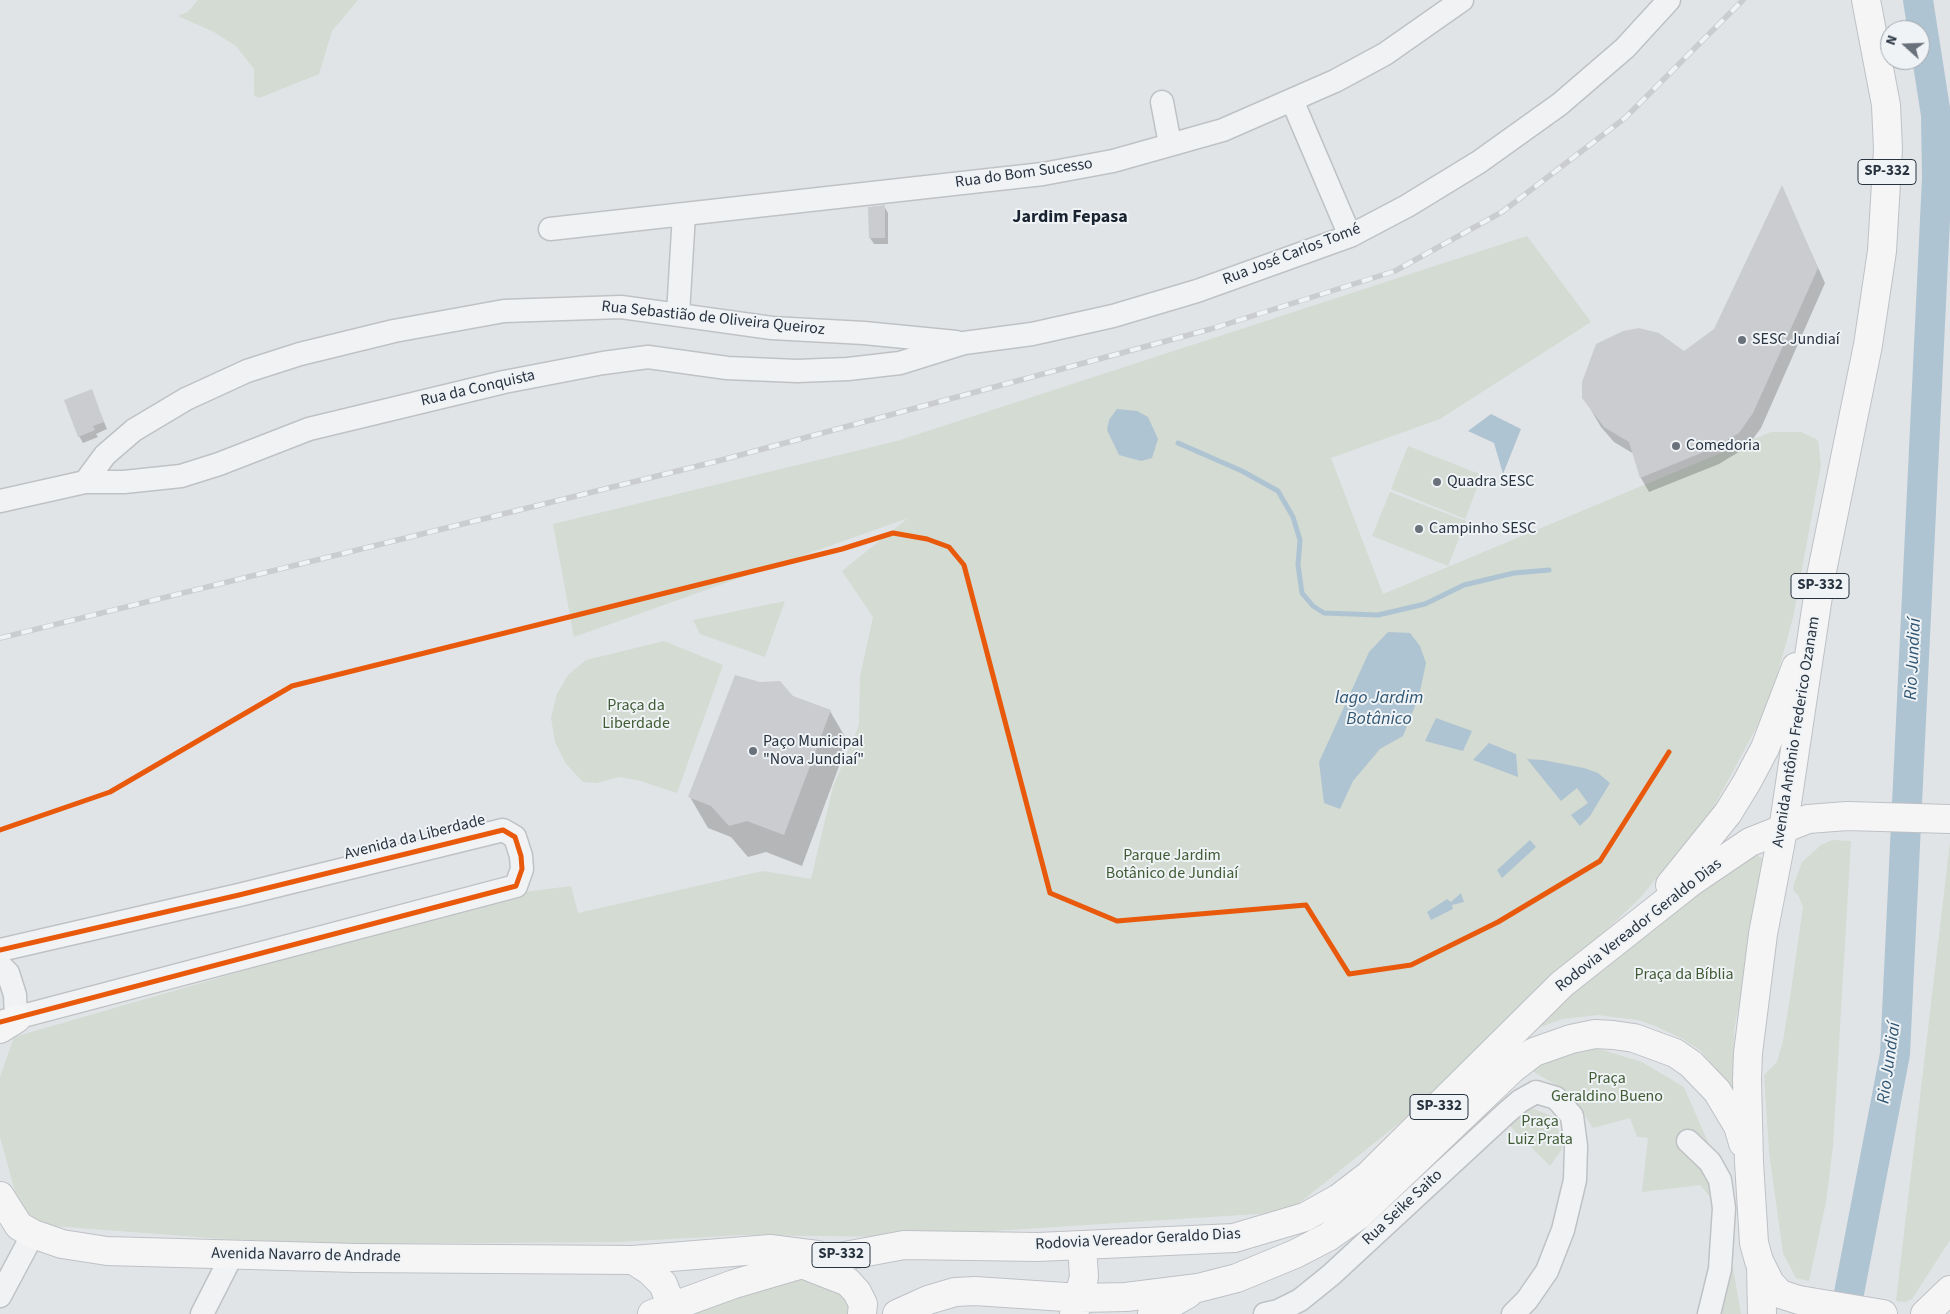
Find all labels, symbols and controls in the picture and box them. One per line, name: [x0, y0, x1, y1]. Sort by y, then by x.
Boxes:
north arrow: [1880, 20, 1930, 70]
text: N: [1881, 32, 1903, 48]
street label: Rua do Bom Sucesso: [954, 155, 1094, 193]
road number: SP-332: [1858, 160, 1916, 184]
district label: Jardim Fepasa: [1012, 207, 1128, 229]
street label: Rua José Carlos Tomé: [1220, 220, 1364, 290]
street label: Rua Sebastião de Oliveira Queiroz: [600, 298, 826, 340]
place label: SESC Jundiaí: [1752, 330, 1840, 350]
marker: SESC Jundiaí: [1736, 334, 1748, 346]
street label: Rua da Conquista: [419, 367, 537, 411]
place label: Comedoria: [1686, 436, 1760, 456]
marker: Comedoria: [1670, 440, 1682, 452]
place label: Quadra SESC: [1447, 472, 1534, 492]
marker: Quadra SESC: [1431, 476, 1443, 488]
place label: Campinho SESC: [1429, 519, 1536, 539]
marker: Campinho SESC: [1413, 523, 1425, 535]
road number: SP-332: [1791, 574, 1849, 598]
street label: Avenida Antônio Frederico Ozanam: [1769, 615, 1825, 849]
water label: Rio Jundiaí: [1901, 618, 1927, 700]
water label: lago Jardim Botânico: [1335, 688, 1423, 731]
park label: Praça da Liberdade: [602, 696, 670, 734]
place label: Paço Municipal "Nova Jundiaí": [763, 732, 864, 770]
marker: Paço Municipal "Nova Jundiaí": [747, 745, 759, 757]
street label: Avenida da Liberdade: [343, 811, 487, 865]
park label: Parque Jardim Botânico de Jundiaí: [1106, 846, 1238, 884]
street label: Rodovia Vereador Geraldo Dias: [1552, 855, 1726, 997]
park label: Praça da Bíblia: [1634, 965, 1734, 985]
water label: Rio Jundiaí: [1874, 1021, 1906, 1105]
park label: Praça Geraldino Bueno: [1551, 1069, 1663, 1107]
road number: SP-332: [1410, 1094, 1468, 1120]
park label: Praça Luiz Prata: [1507, 1112, 1573, 1150]
street label: Rua Seike Saito: [1359, 1166, 1447, 1250]
street label: Rodovia Vereador Geraldo Dias: [1035, 1225, 1241, 1255]
road number: SP-332: [812, 1242, 870, 1268]
street label: Avenida Navarro de Andrade: [211, 1245, 401, 1267]

